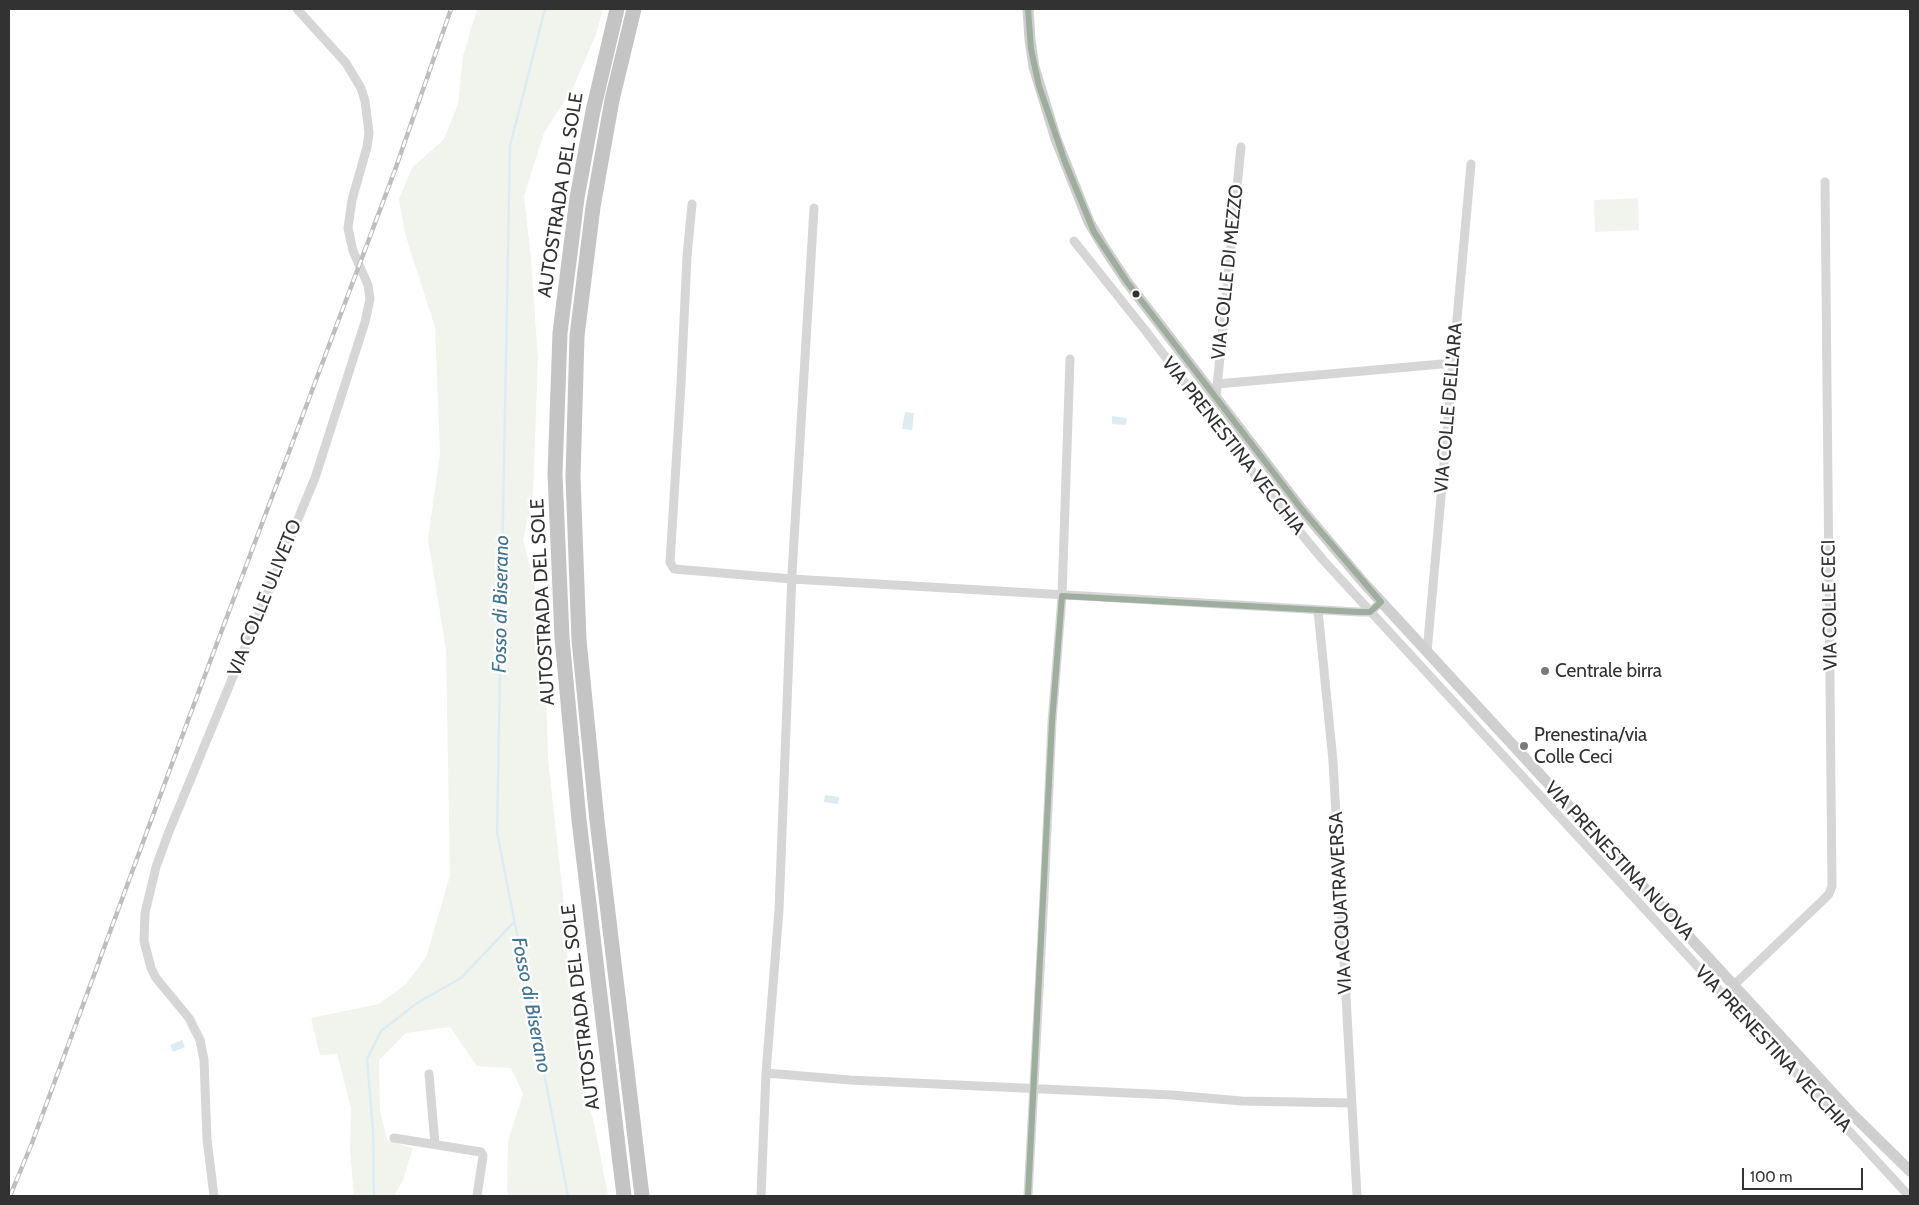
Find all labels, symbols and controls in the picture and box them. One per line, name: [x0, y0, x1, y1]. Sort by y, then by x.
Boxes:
street label: AUTOSTRADA DEL SOLE: [534, 91, 588, 299]
street label: VIA COLLE DI MEZZO: [1207, 183, 1249, 361]
unlabelled marker: [1131, 289, 1141, 299]
street label: VIA COLLE DELL'ARA: [1430, 322, 1468, 494]
street label: VIA PRENESTINA VECCHIA: [1156, 352, 1310, 540]
street label: AUTOSTRADA DEL SOLE: [526, 498, 560, 706]
street label: VIA COLLE ULIVETO: [223, 516, 307, 680]
water label: Fosso di Biserano: [488, 535, 514, 673]
street label: VIA COLLE CECI: [1817, 539, 1843, 671]
place label: Centrale birra: [1555, 660, 1662, 682]
marker: Centrale birra: [1539, 665, 1551, 677]
place label: Prenestina/via Colle Ceci: [1534, 724, 1647, 768]
marker: Prenestina/via Colle Ceci: [1518, 740, 1530, 752]
street label: VIA PRENESTINA NUOVA: [1540, 777, 1698, 945]
street label: VIA ACQUATRAVERSA: [1325, 811, 1357, 995]
street label: AUTOSTRADA DEL SOLE: [557, 903, 605, 1111]
water label: Fosso di Biserano: [506, 935, 556, 1075]
street label: VIA PRENESTINA VECCHIA: [1690, 961, 1856, 1137]
scale bar: [1744, 1158, 1865, 1190]
text: 100 m: [1750, 1168, 1792, 1186]

